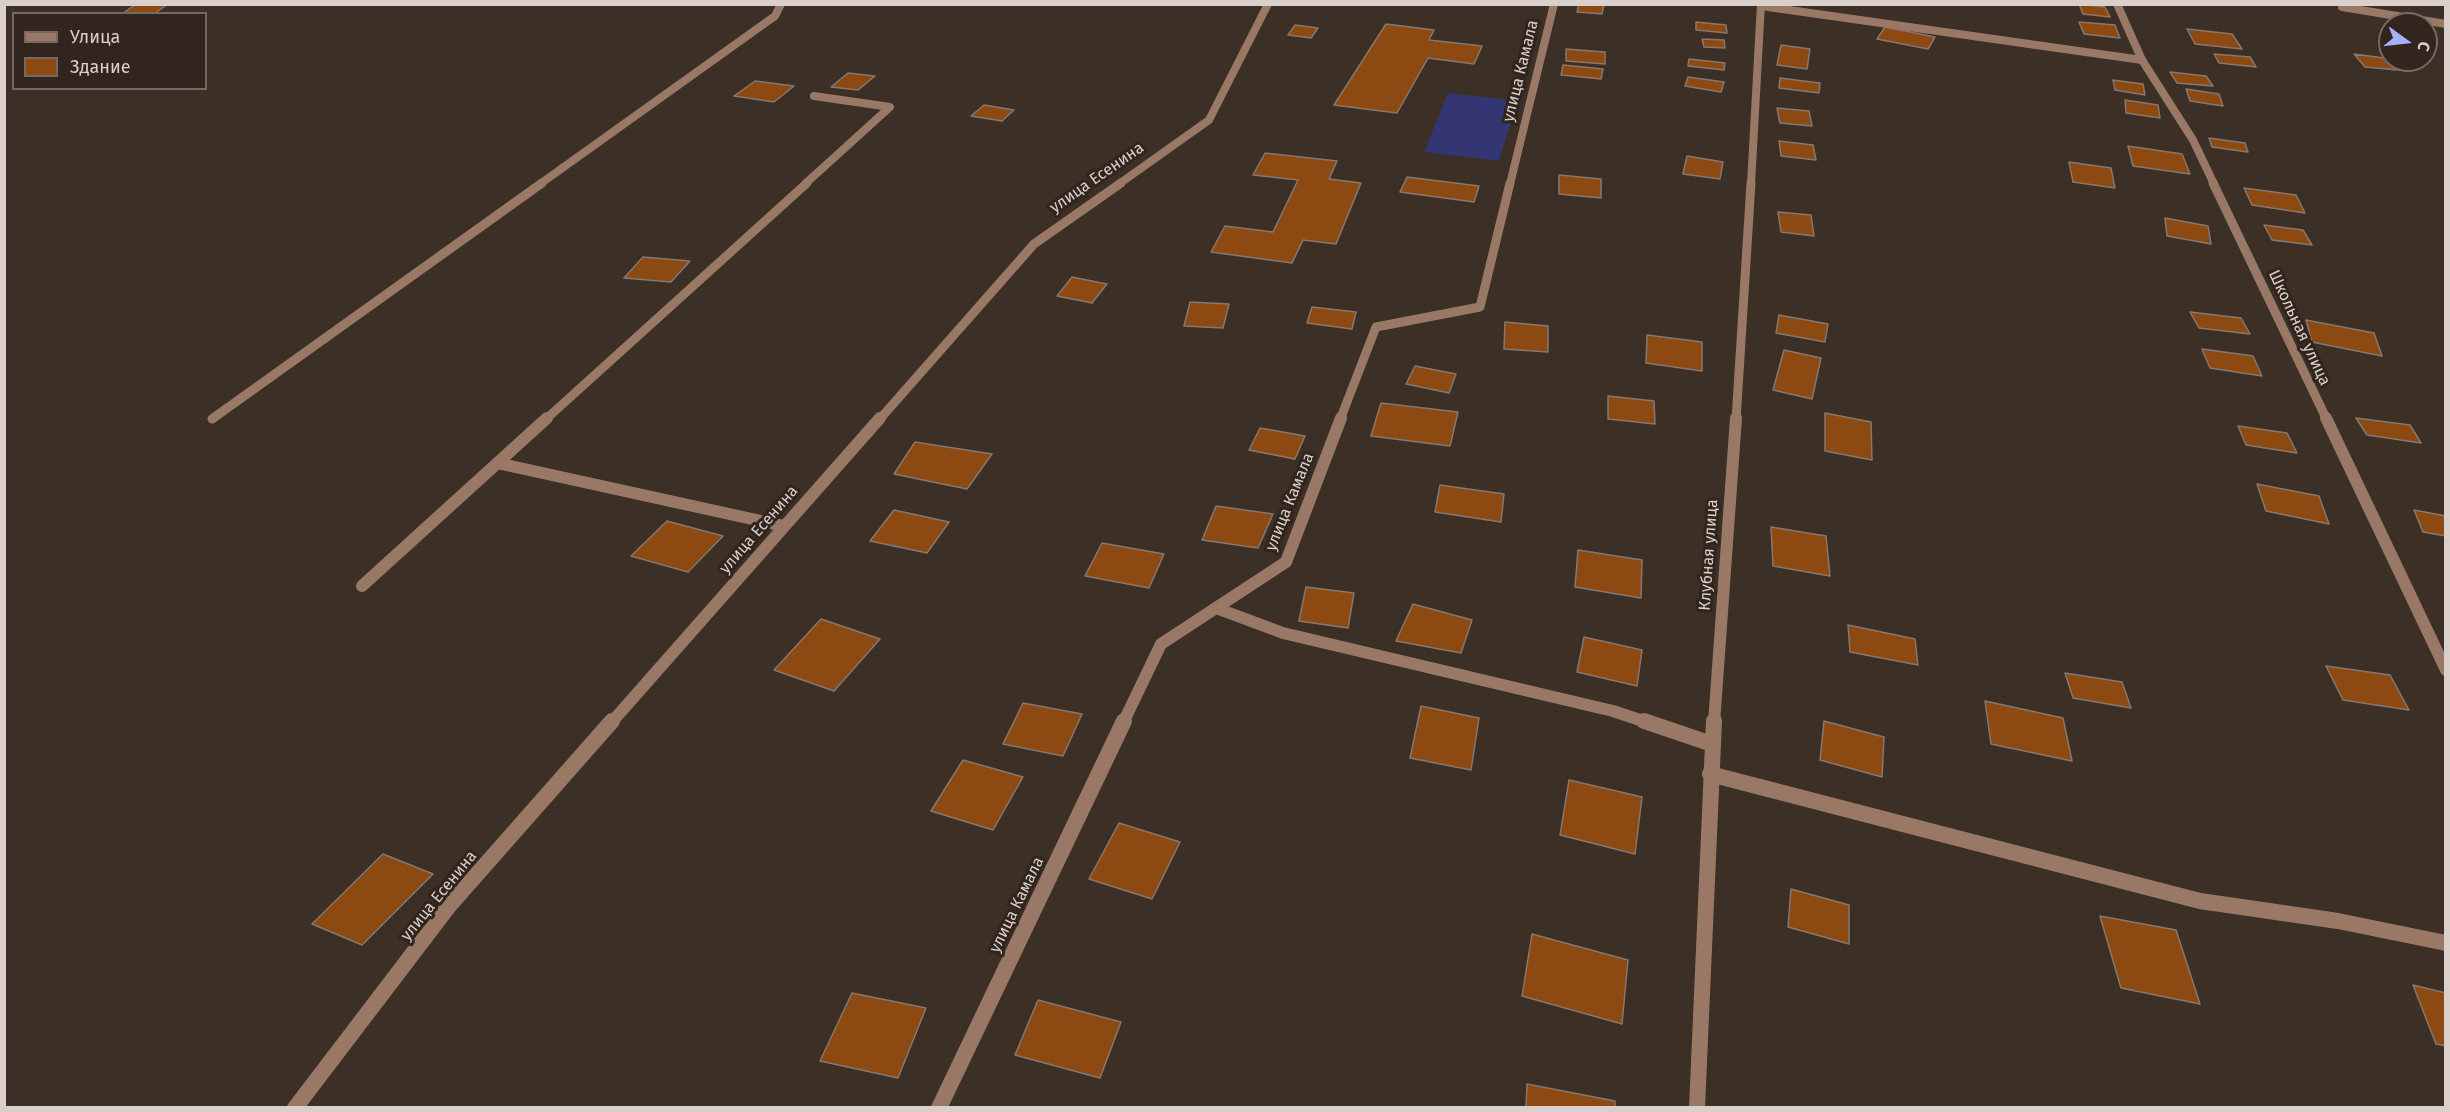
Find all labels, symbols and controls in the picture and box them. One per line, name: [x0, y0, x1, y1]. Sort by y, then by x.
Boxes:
legend: [12, 12, 207, 90]
north arrow: [2378, 12, 2438, 72]
street label: улица Камала: [1499, 18, 1543, 124]
text: Улица: [70, 26, 120, 48]
text: С: [2414, 39, 2434, 53]
text: Здание: [70, 56, 131, 78]
street label: улица Есенина: [1046, 138, 1148, 218]
street label: Школьная улица: [2264, 267, 2334, 389]
street label: улица Камала: [1262, 450, 1318, 554]
street label: улица Есенина: [716, 482, 802, 578]
street label: Клубная улица: [1696, 499, 1722, 611]
street label: улица Есенина: [397, 847, 481, 945]
street label: улица Камала: [986, 854, 1048, 956]

